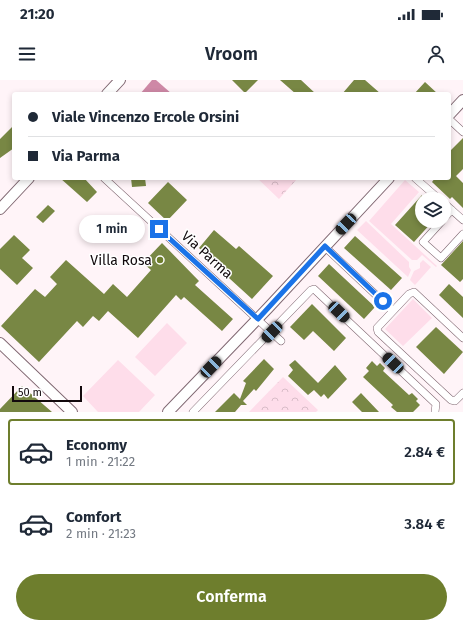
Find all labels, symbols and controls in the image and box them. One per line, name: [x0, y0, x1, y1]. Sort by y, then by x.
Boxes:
text: 21:20: [20, 5, 55, 23]
icon: menu: [16, 43, 38, 65]
text: Vroom: [205, 43, 258, 65]
icon: person: [425, 43, 447, 65]
text: Viale Vincenzo Ercole Orsini: [52, 108, 239, 126]
text: Via Parma: [52, 147, 120, 165]
map controls: [415, 192, 451, 228]
button: layers: [415, 192, 451, 228]
car: [333, 211, 359, 237]
callout: 1 min: [79, 215, 145, 243]
route end: [150, 220, 168, 238]
text: 1 min: [96, 221, 128, 236]
street label: Via Parma: [178, 228, 236, 282]
place label: Villa Rosa: [90, 252, 152, 269]
marker: Villa Rosa: [155, 255, 165, 265]
route start: [374, 292, 392, 310]
car: [326, 299, 352, 325]
car: [259, 319, 285, 345]
car: [380, 350, 406, 376]
car: [198, 354, 224, 380]
scale bar: [12, 384, 82, 403]
text: 50 m: [18, 386, 42, 399]
icon: car: [18, 434, 54, 470]
text: Economy: [66, 436, 127, 454]
text: 2.84 €: [404, 443, 445, 461]
text: 1 min · 21:22: [66, 454, 135, 469]
icon: car: [18, 506, 54, 542]
text: Comfort: [66, 508, 122, 526]
text: 3.84 €: [404, 515, 445, 533]
text: 2 min · 21:23: [66, 526, 136, 541]
button: Conferma: [16, 574, 447, 620]

